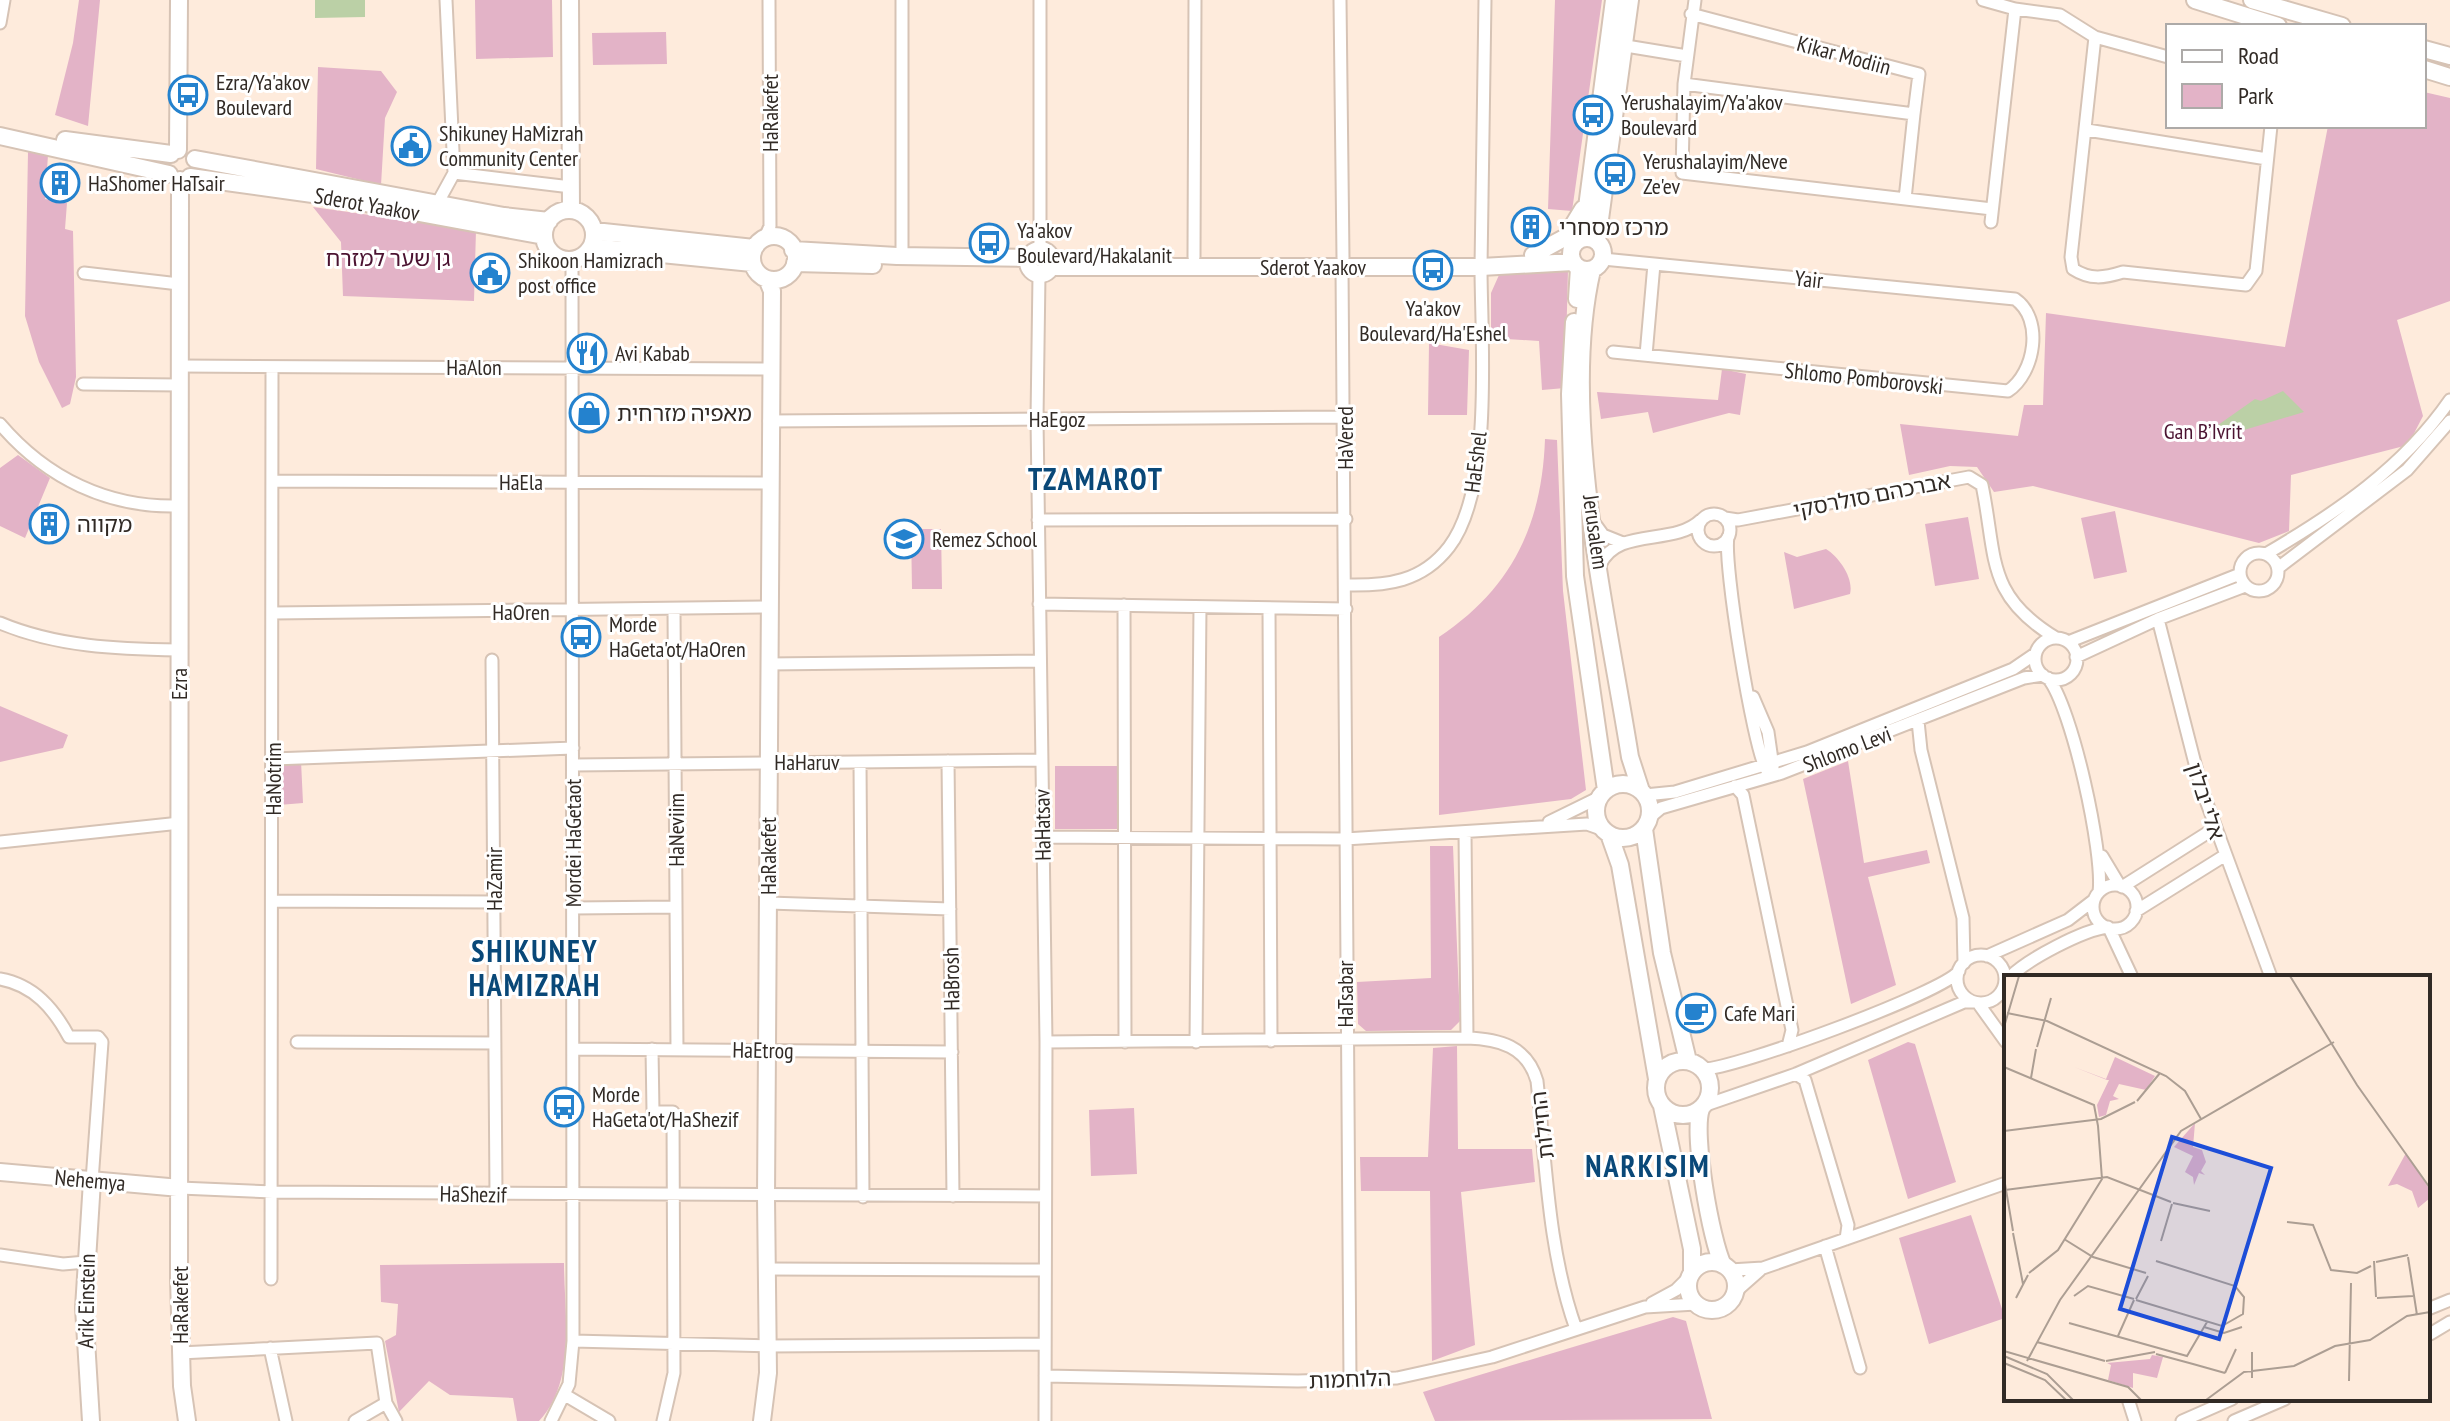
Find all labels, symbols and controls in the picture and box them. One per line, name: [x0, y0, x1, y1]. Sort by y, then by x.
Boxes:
legend: [2166, 24, 2426, 128]
street label: Kikar Modiin: [1794, 29, 1894, 81]
text: Road: [2238, 40, 2279, 71]
place label: Ezra/Ya'akov Boulevard: [216, 68, 310, 121]
bus stop icon: Ezra/Ya'akov Boulevard: [167, 74, 209, 116]
street label: HaRakefet: [756, 74, 784, 152]
text: Park: [2238, 80, 2274, 111]
place label: Yerushalayim/Ya'akov Boulevard: [1621, 88, 1783, 141]
bus stop icon: Yerushalayim/Ya'akov Boulevard: [1572, 94, 1614, 136]
place label: Shikuney HaMizrah Community Center: [439, 119, 583, 172]
public building icon: Shikuney HaMizrah Community Center: [390, 125, 432, 167]
place label: Yerushalayim/Neve Ze'ev: [1643, 147, 1788, 200]
bus stop icon: Yerushalayim/Neve Ze'ev: [1594, 153, 1636, 195]
building icon: HaShomer HaTsair: [39, 162, 81, 204]
place label: HaShomer HaTsair: [88, 169, 225, 197]
street label: Sderot Yaakov: [312, 181, 422, 227]
building icon: מרכז מסחרי: [1510, 206, 1552, 248]
place label: מרכז מסחרי: [1559, 213, 1669, 241]
place label: Ya'akov Boulevard/Hakalanit: [1017, 216, 1172, 269]
bus stop icon: Ya'akov Boulevard/Hakalanit: [968, 222, 1010, 264]
park label: גן שער למזרח: [326, 244, 450, 272]
place label: Shikoon Hamizrach post office: [518, 246, 663, 299]
bus stop icon: Ya'akov Boulevard/Ha'Eshel: [1412, 249, 1454, 291]
public building icon: Shikoon Hamizrach post office: [469, 252, 511, 294]
street label: Sderot Yaakov: [1260, 253, 1367, 281]
street label: Yair: [1793, 264, 1825, 294]
place label: Ya'akov Boulevard/Ha'Eshel: [1359, 294, 1508, 347]
restaurant icon: Avi Kabab: [566, 332, 608, 374]
place label: Avi Kabab: [615, 339, 690, 367]
street label: HaAlon: [446, 353, 502, 381]
street label: Shlomo Pomborovski: [1783, 356, 1945, 400]
shop icon: מאפיה מזרחית: [568, 392, 610, 434]
place label: מאפיה מזרחית: [617, 399, 752, 427]
street label: HaEgoz: [1029, 405, 1085, 433]
street label: HaVered: [1331, 406, 1359, 470]
park label: Gan B’Ivrit: [2164, 417, 2242, 445]
street label: HaEshel: [1457, 429, 1493, 494]
district label: TZAMAROT: [1028, 459, 1164, 498]
street label: אברכהם סולרסקי: [1791, 466, 1953, 524]
street label: HaEla: [499, 468, 543, 496]
street label: Jerusalem: [1577, 492, 1615, 571]
building icon: מקווה: [28, 503, 70, 545]
place label: מקווה: [77, 510, 132, 538]
school or university icon: Remez School: [883, 518, 925, 560]
place label: Remez School: [932, 525, 1038, 553]
street label: HaOren: [492, 598, 550, 626]
place label: Morde HaGeta'ot/HaOren: [609, 610, 746, 663]
bus stop icon: Morde HaGeta'ot/HaOren: [560, 616, 602, 658]
street label: Ezra: [165, 668, 193, 700]
street label: Shlomo Levi: [1799, 719, 1895, 779]
street label: HaNotrim: [259, 742, 287, 816]
street label: HaHaruv: [774, 748, 840, 776]
street label: אלי יבלון: [2180, 759, 2232, 843]
street label: Mordei HaGetaot: [559, 779, 587, 907]
street label: HaHatsav: [1027, 788, 1057, 861]
street label: HaNeviim: [662, 793, 690, 867]
street label: HaRakefet: [754, 817, 782, 895]
street label: HaZamir: [480, 847, 508, 911]
district label: SHIKUNEY HAMIZRAH: [469, 931, 601, 1004]
street label: HaBrosh: [936, 947, 966, 1011]
street label: HaTsabar: [1331, 960, 1359, 1028]
inset map: [2004, 975, 2430, 1401]
cafe icon: Cafe Mari: [1675, 992, 1717, 1034]
place label: Cafe Mari: [1724, 999, 1795, 1027]
street label: HaEtrog: [732, 1035, 794, 1065]
place label: Morde HaGeta'ot/HaShezif: [592, 1080, 740, 1133]
bus stop icon: Morde HaGeta'ot/HaShezif: [543, 1086, 585, 1128]
street label: החילות: [1524, 1090, 1560, 1160]
district label: NARKISIM: [1585, 1146, 1711, 1185]
street label: Nehemya: [53, 1163, 127, 1197]
street label: HaShezif: [439, 1179, 508, 1209]
street label: Arik Einstein: [71, 1253, 101, 1349]
street label: HaRakefet: [166, 1266, 194, 1344]
street label: הלוחמות: [1308, 1364, 1392, 1394]

